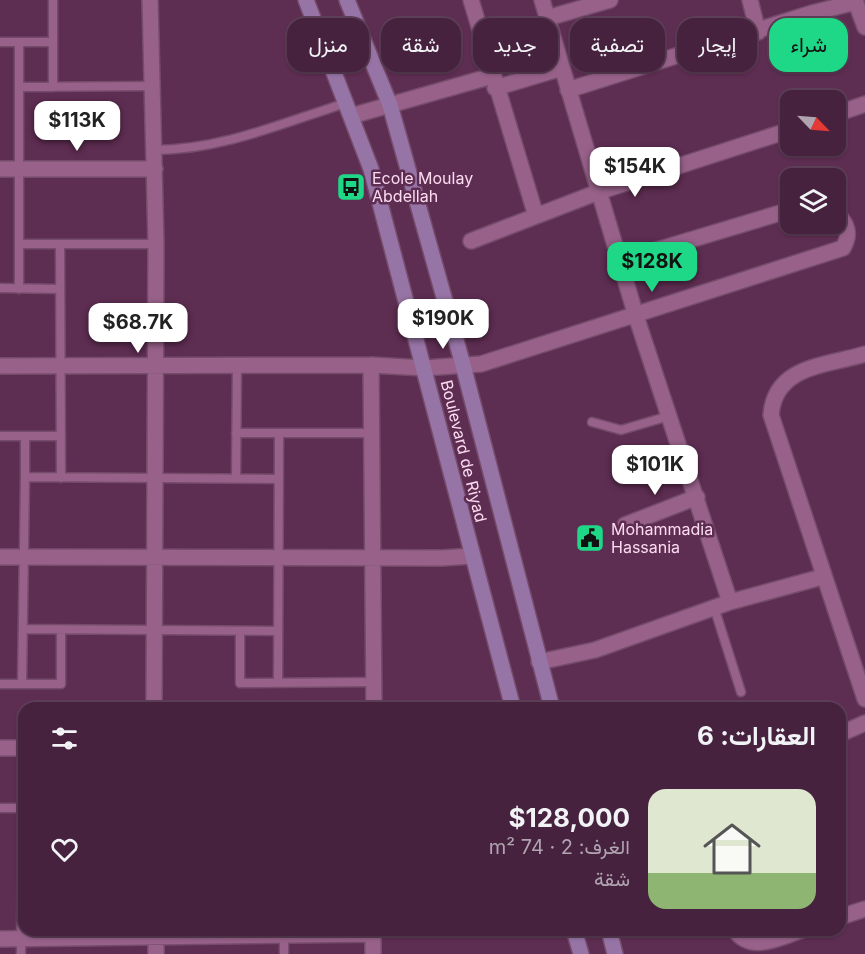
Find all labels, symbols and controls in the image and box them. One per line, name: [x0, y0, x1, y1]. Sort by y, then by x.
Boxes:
chip: منزل: [287, 18, 369, 72]
chip: شقة: [381, 18, 461, 72]
chip: جديد: [473, 18, 558, 72]
chip: تصفية: [570, 18, 665, 72]
chip: إيجار: [677, 18, 757, 72]
chip: شراء: [769, 18, 848, 72]
north arrow: [780, 90, 846, 156]
map controls: [780, 90, 846, 234]
pin: $113K: [35, 101, 119, 152]
text: $113K: [48, 108, 106, 132]
pin: $154K: [593, 147, 677, 198]
text: $154K: [604, 154, 666, 178]
place label: Ecole Moulay Abdellah: [372, 168, 473, 206]
button: layers: [780, 168, 846, 234]
bus stop icon: Ecole Moulay Abdellah: [335, 171, 367, 203]
pin: $128K: [610, 242, 694, 293]
text: $128K: [621, 249, 683, 273]
pin: $190K: [401, 299, 485, 350]
pin: $68.7K: [89, 303, 187, 354]
text: $190K: [412, 306, 474, 330]
text: $68.7K: [103, 310, 173, 334]
street label: Boulevard de Riyad: [437, 378, 491, 524]
pin: $101K: [613, 445, 697, 496]
text: $101K: [626, 452, 684, 476]
place label: Mohammadia Hassania: [611, 519, 713, 557]
public building icon: Mohammadia Hassania: [574, 522, 606, 554]
text: العقارات: 6: [697, 720, 816, 751]
icon: filters: [48, 722, 81, 755]
text: $128,000: [508, 802, 630, 833]
icon: home: [696, 813, 768, 885]
icon: heart: [48, 833, 81, 866]
text: الغرف: 2 · 74 m²: [489, 835, 630, 859]
text: شقة: [594, 867, 630, 891]

